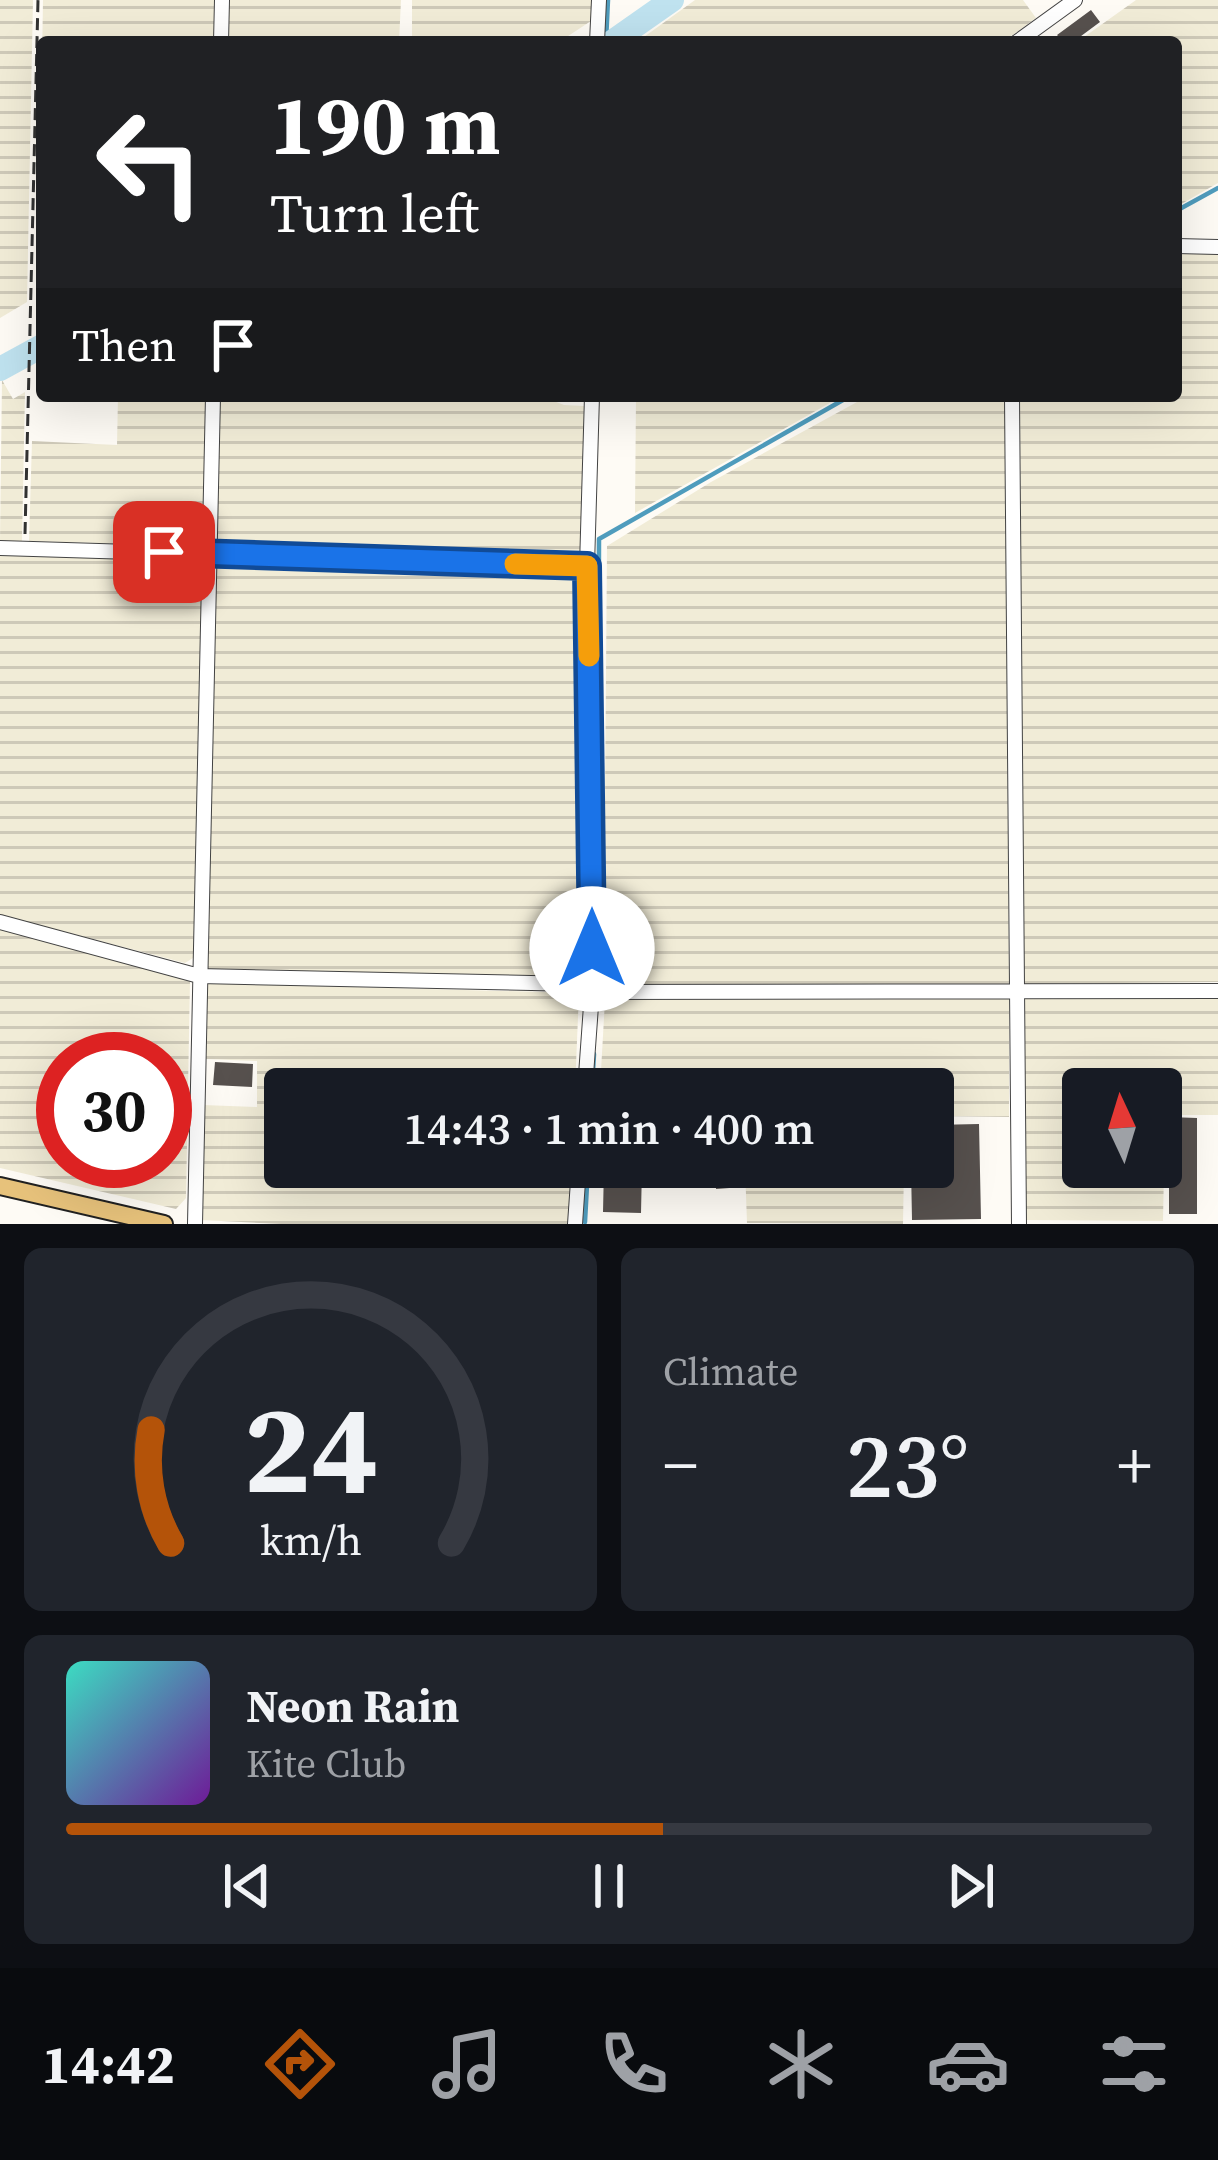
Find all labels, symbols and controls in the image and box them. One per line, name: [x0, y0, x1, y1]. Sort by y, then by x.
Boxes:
text: 190 m: [270, 67, 501, 182]
icon: left: [72, 84, 228, 240]
text: Turn left: [270, 176, 479, 250]
icon: arrive: [200, 312, 266, 378]
text: Then: [72, 314, 176, 376]
pin: [113, 501, 215, 603]
icon: arrive: [131, 519, 197, 585]
position arrow: [529, 886, 655, 1012]
speed limit sign: 30: [36, 1032, 192, 1188]
north arrow: [1062, 1068, 1182, 1188]
map controls: [1062, 1068, 1182, 1188]
text: 14:43 · 1 min · 400 m: [404, 1097, 814, 1159]
text: Climate: [663, 1345, 798, 1398]
text: 24: [243, 1363, 378, 1534]
text: 23°: [846, 1404, 969, 1527]
text: −: [663, 1420, 698, 1510]
text: +: [1117, 1420, 1152, 1510]
text: km/h: [259, 1510, 362, 1568]
text: Neon Rain: [246, 1675, 459, 1737]
text: Kite Club: [246, 1737, 406, 1790]
icon: previous: [214, 1853, 280, 1919]
icon: pause: [576, 1853, 642, 1919]
icon: next: [938, 1853, 1004, 1919]
icon: directions: [258, 2022, 342, 2106]
icon: music: [425, 2022, 509, 2106]
icon: phone: [592, 2022, 676, 2106]
icon: climate: [759, 2022, 843, 2106]
icon: car: [926, 2022, 1010, 2106]
icon: filters: [1092, 2022, 1176, 2106]
text: 14:42: [41, 2027, 175, 2101]

